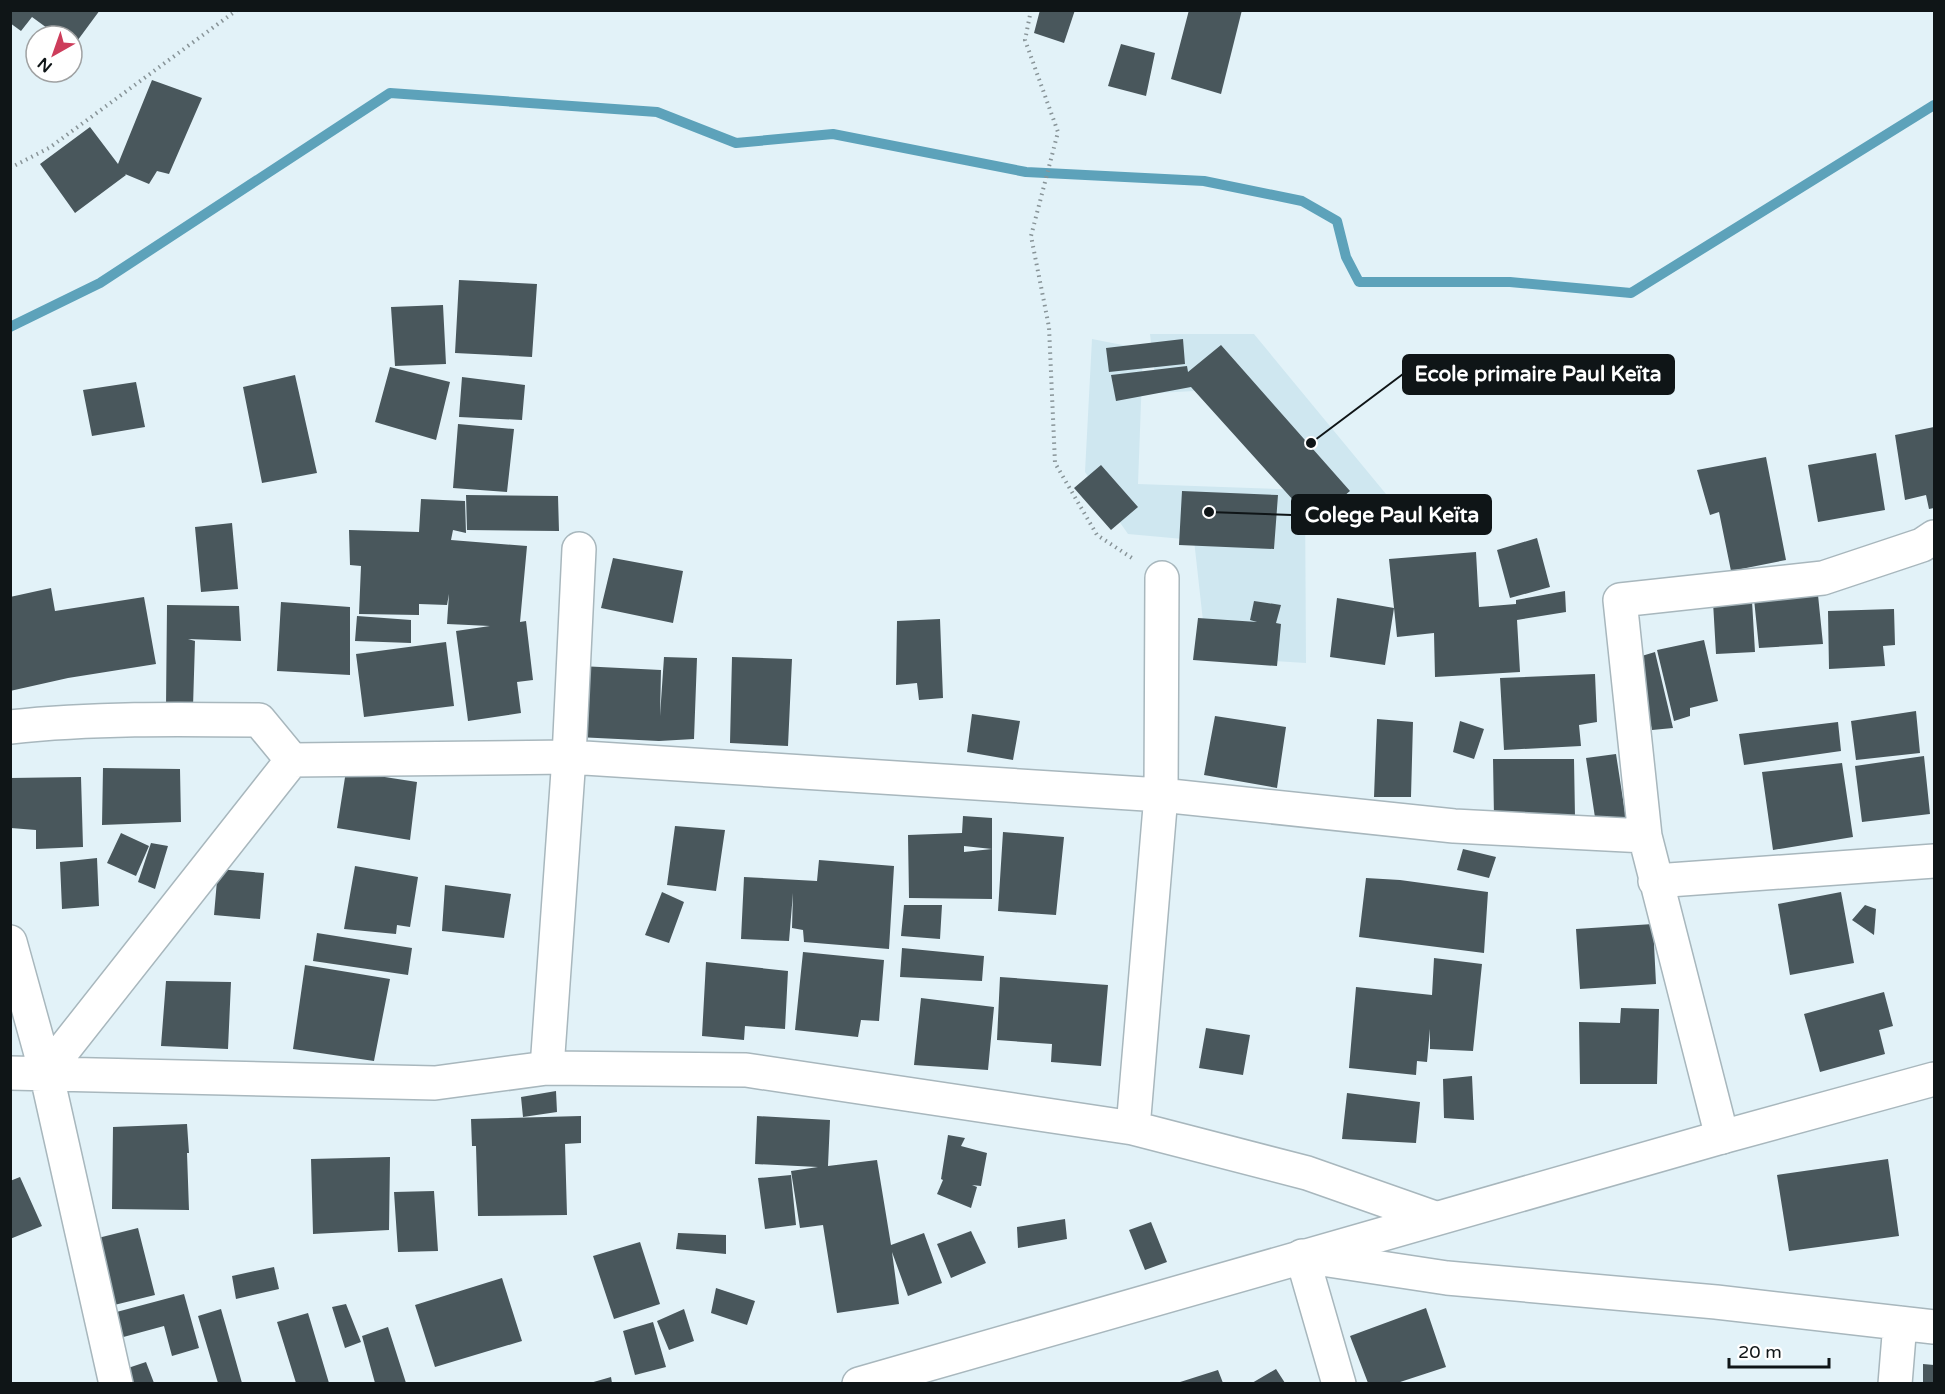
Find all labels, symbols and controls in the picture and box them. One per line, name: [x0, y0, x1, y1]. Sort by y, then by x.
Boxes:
north arrow: [24, 24, 84, 84]
text: N: [34, 53, 56, 77]
callout: Ecole primaire Paul Keïta: [1403, 355, 1674, 394]
text: Ecole primaire Paul Keïta: [1414, 362, 1662, 387]
callout: Colege Paul Keïta: [1292, 495, 1491, 534]
text: Colege Paul Keïta: [1305, 503, 1479, 528]
scale bar: [1729, 1331, 1830, 1369]
text: 20 m: [1738, 1341, 1782, 1363]

